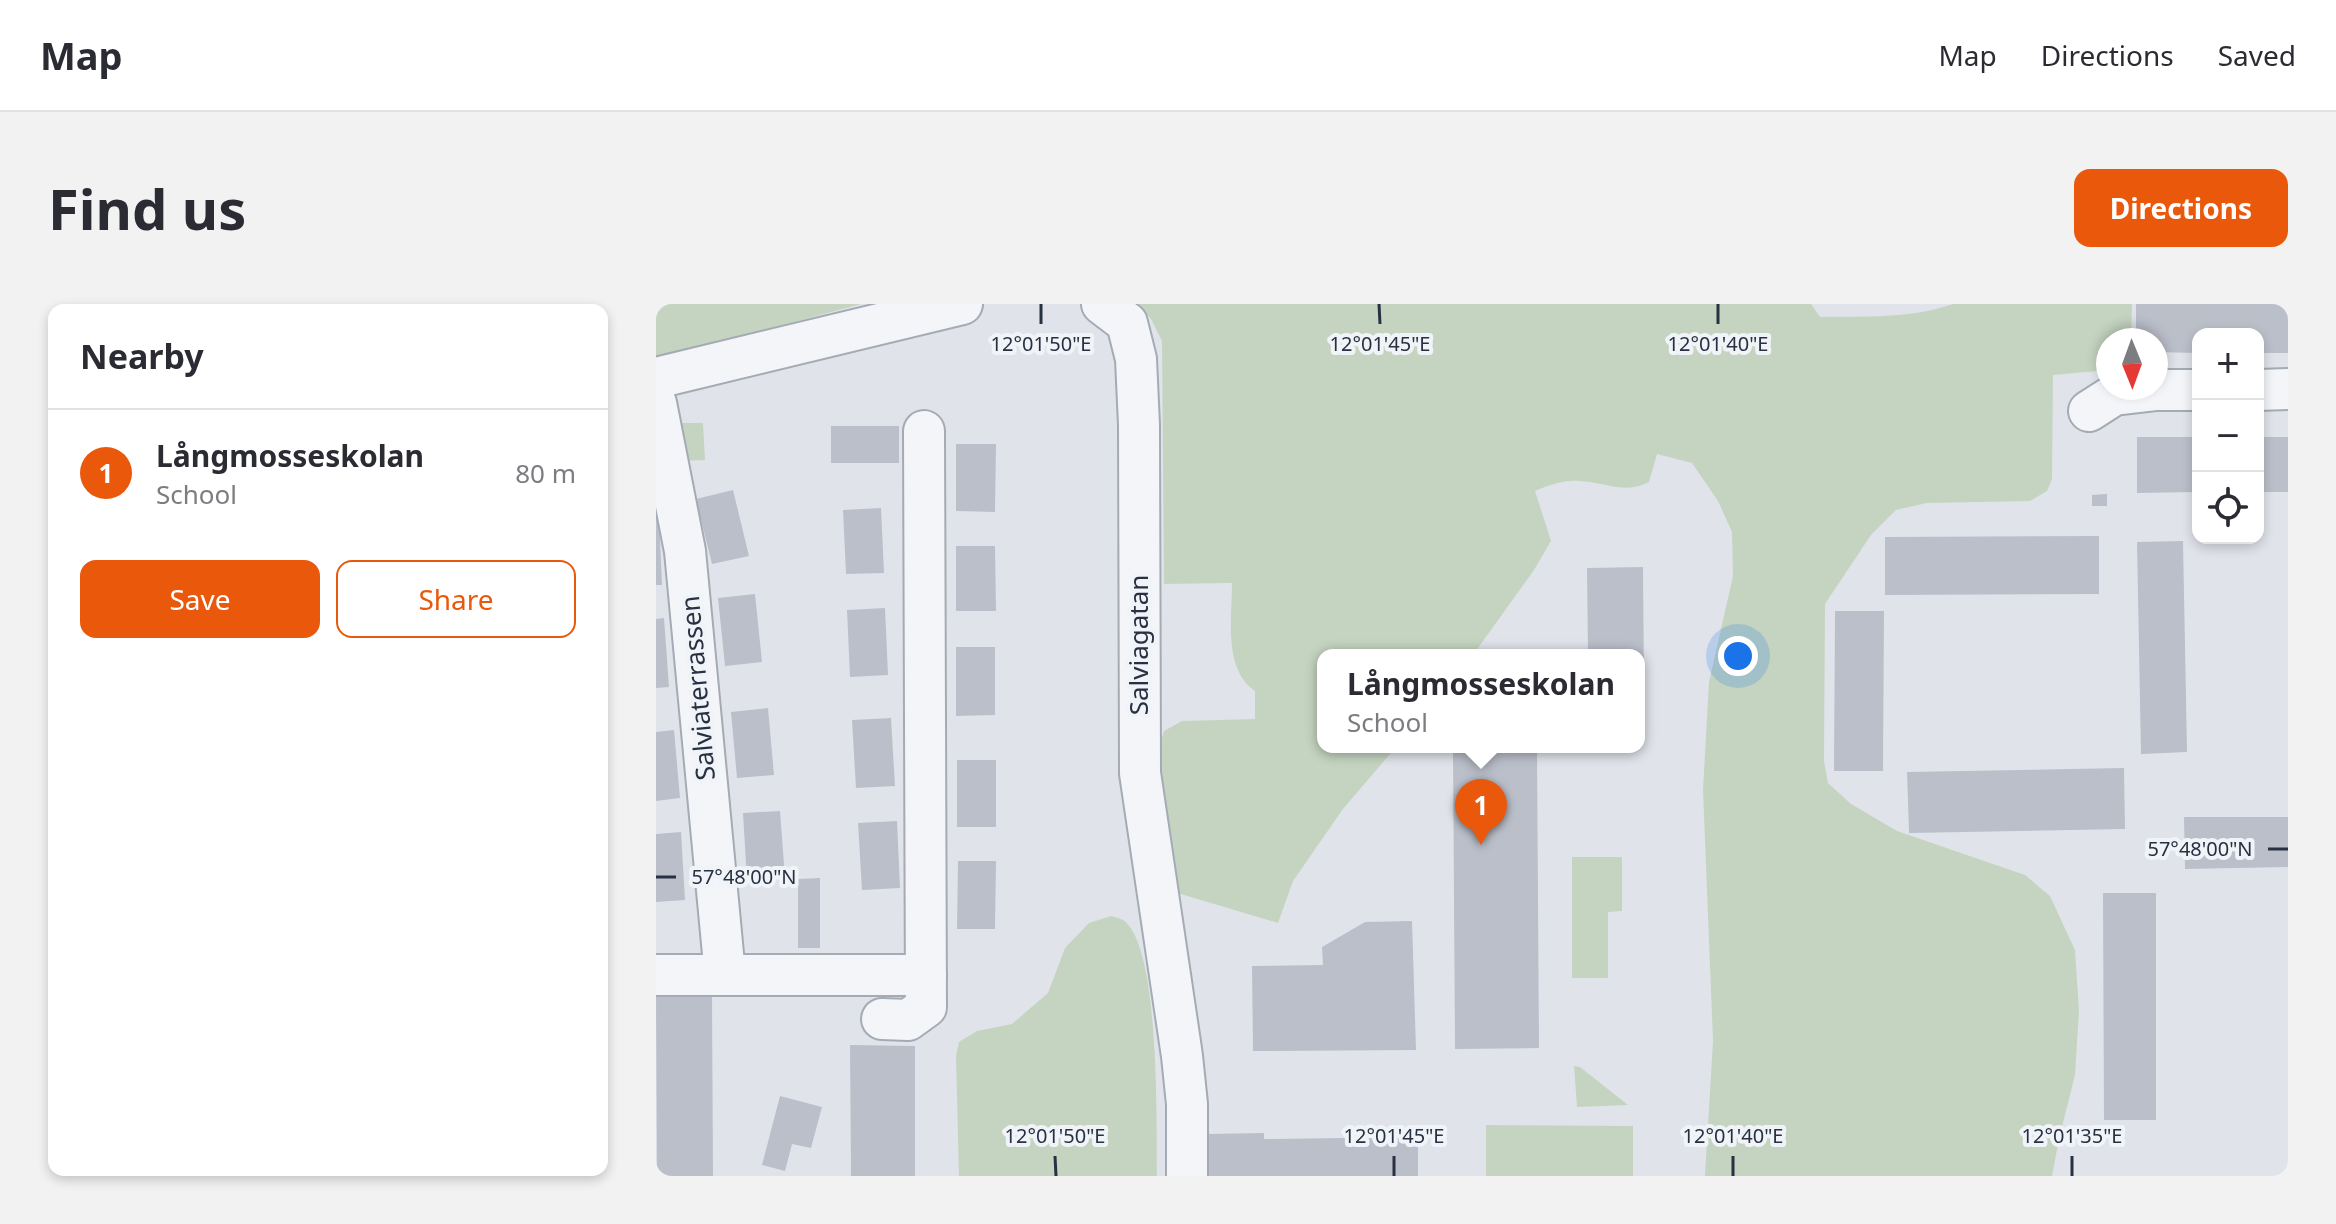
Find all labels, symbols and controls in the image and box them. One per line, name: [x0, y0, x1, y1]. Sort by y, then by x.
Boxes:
text: Map: [40, 29, 123, 81]
text: Map: [1938, 36, 1997, 74]
text: Directions: [2041, 36, 2174, 74]
text: Saved: [2218, 36, 2296, 74]
button: Directions: [2074, 169, 2288, 247]
text: Find us: [48, 170, 246, 246]
north arrow: [2096, 328, 2168, 400]
map controls: [2192, 328, 2264, 544]
button: +: [2192, 328, 2264, 400]
text: 12°01'50"E: [991, 330, 1091, 357]
text: 12°01'45"E: [1330, 330, 1430, 357]
text: 12°01'40"E: [1668, 330, 1768, 357]
text: Nearby: [80, 333, 204, 379]
button: −: [2192, 400, 2264, 472]
text: Långmosseskolan: [156, 435, 424, 476]
text: 1: [99, 455, 113, 491]
text: 80 m: [515, 455, 576, 491]
button: locate: [2192, 472, 2264, 544]
text: School: [156, 476, 237, 512]
button: Save: [80, 560, 320, 638]
button: Share: [336, 560, 576, 638]
street label: Salviagatan: [1120, 575, 1156, 715]
street label: Salviaterrassen: [671, 594, 723, 782]
your location: [1718, 636, 1758, 676]
popup: [1317, 649, 1645, 753]
text: Långmosseskolan: [1347, 663, 1615, 704]
text: School: [1347, 704, 1428, 740]
pin: 1: [1455, 779, 1507, 845]
text: 57°48'00"N: [2147, 835, 2253, 862]
text: 57°48'00"N: [691, 863, 797, 890]
text: 12°01'50"E: [1005, 1122, 1105, 1149]
text: 12°01'45"E: [1344, 1122, 1444, 1149]
text: 12°01'40"E: [1683, 1122, 1783, 1149]
text: 12°01'35"E: [2022, 1122, 2122, 1149]

